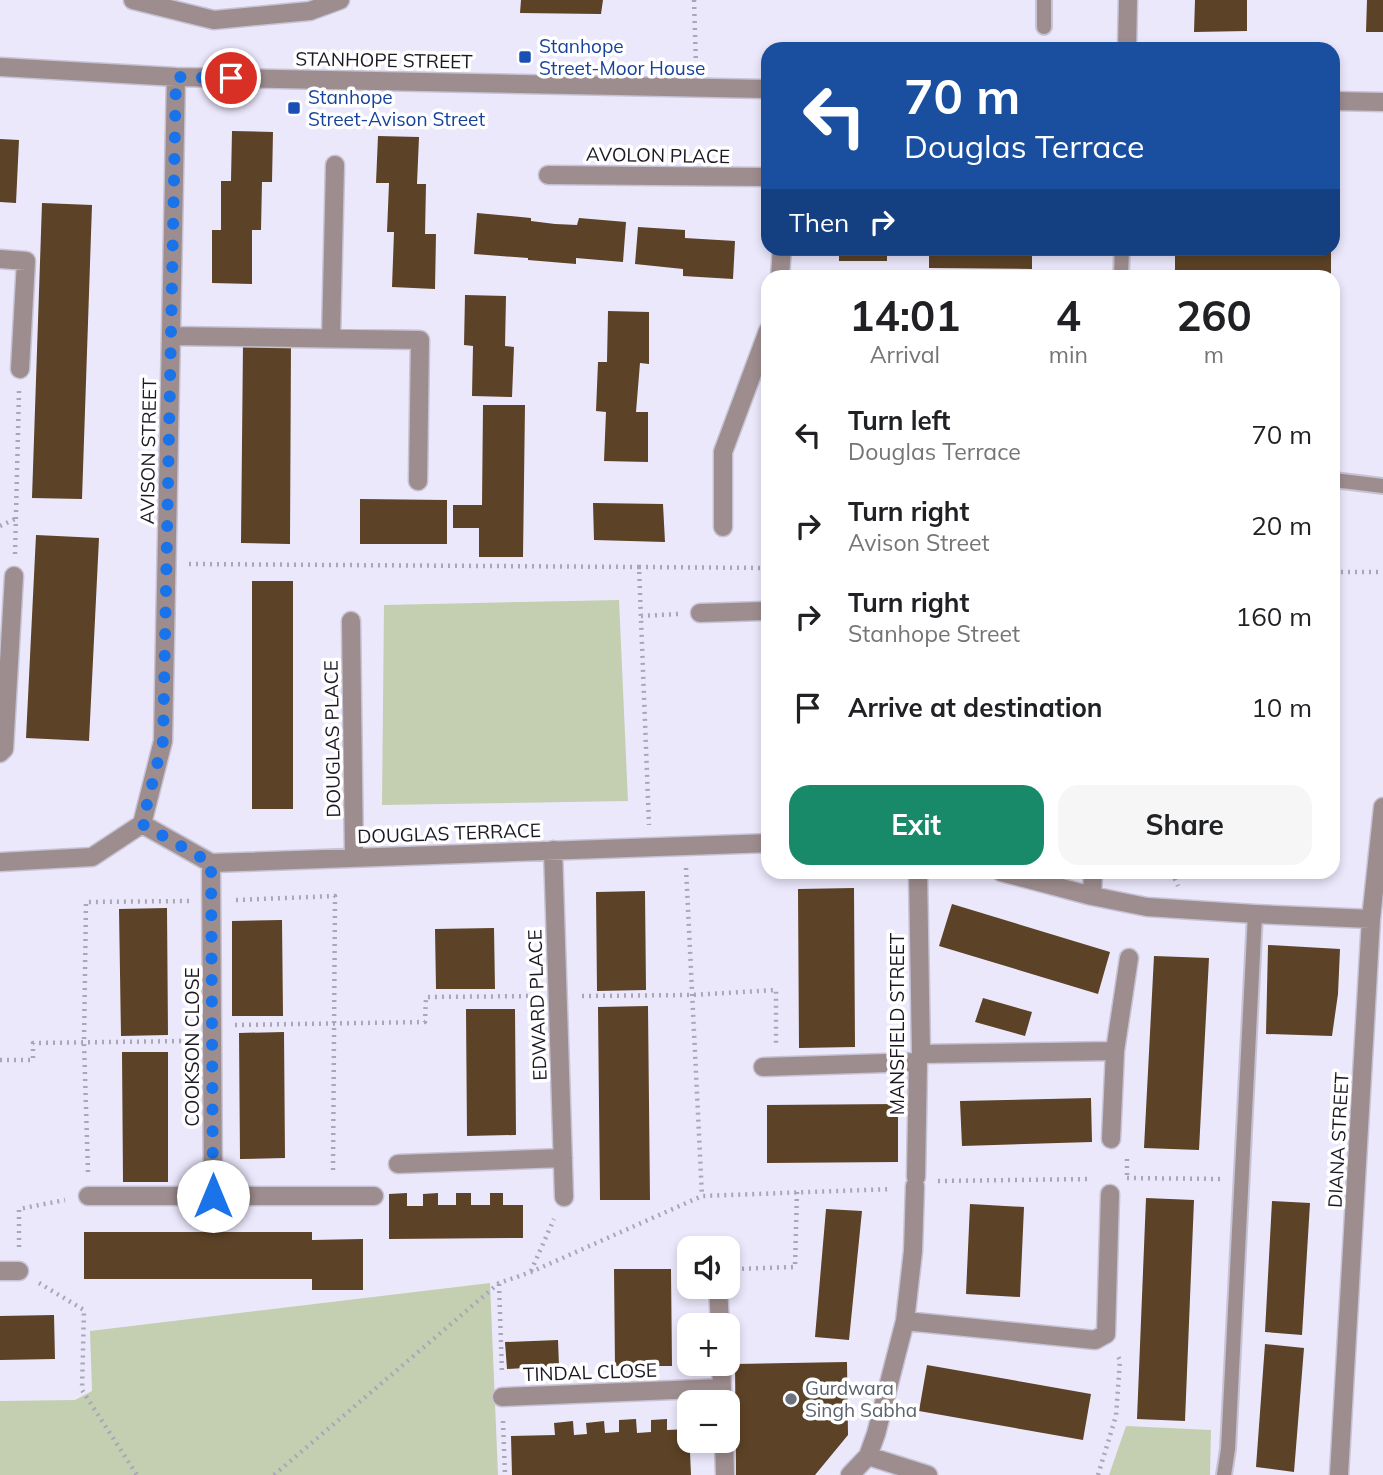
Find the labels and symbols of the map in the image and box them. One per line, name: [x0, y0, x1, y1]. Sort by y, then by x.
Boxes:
place label: Stanhope Street-Moor House: [539, 34, 705, 80]
street label: STANHOPE STREET: [295, 46, 473, 74]
pin: [201, 48, 261, 108]
marker: Stanhope Street-Moor House: [517, 49, 533, 65]
place label: Stanhope Street-Avison Street: [308, 85, 485, 131]
marker: Stanhope Street-Avison Street: [286, 100, 302, 116]
street label: AVOLON PLACE: [586, 142, 730, 168]
street label: AVISON STREET: [135, 377, 161, 524]
street label: DOUGLAS PLACE: [319, 660, 345, 818]
street label: DOUGLAS TERRACE: [357, 818, 541, 848]
street label: EDWARD PLACE: [522, 929, 552, 1081]
street label: MANSFIELD STREET: [885, 932, 909, 1115]
street label: COOKSON CLOSE: [180, 967, 204, 1127]
street label: DIANA STREET: [1322, 1071, 1354, 1209]
position arrow: [176, 1159, 250, 1233]
street label: TINDAL CLOSE: [523, 1358, 657, 1386]
place label: Gurdwara Singh Sabha: [805, 1376, 917, 1422]
marker: Gurdwara Singh Sabha: [783, 1391, 799, 1407]

